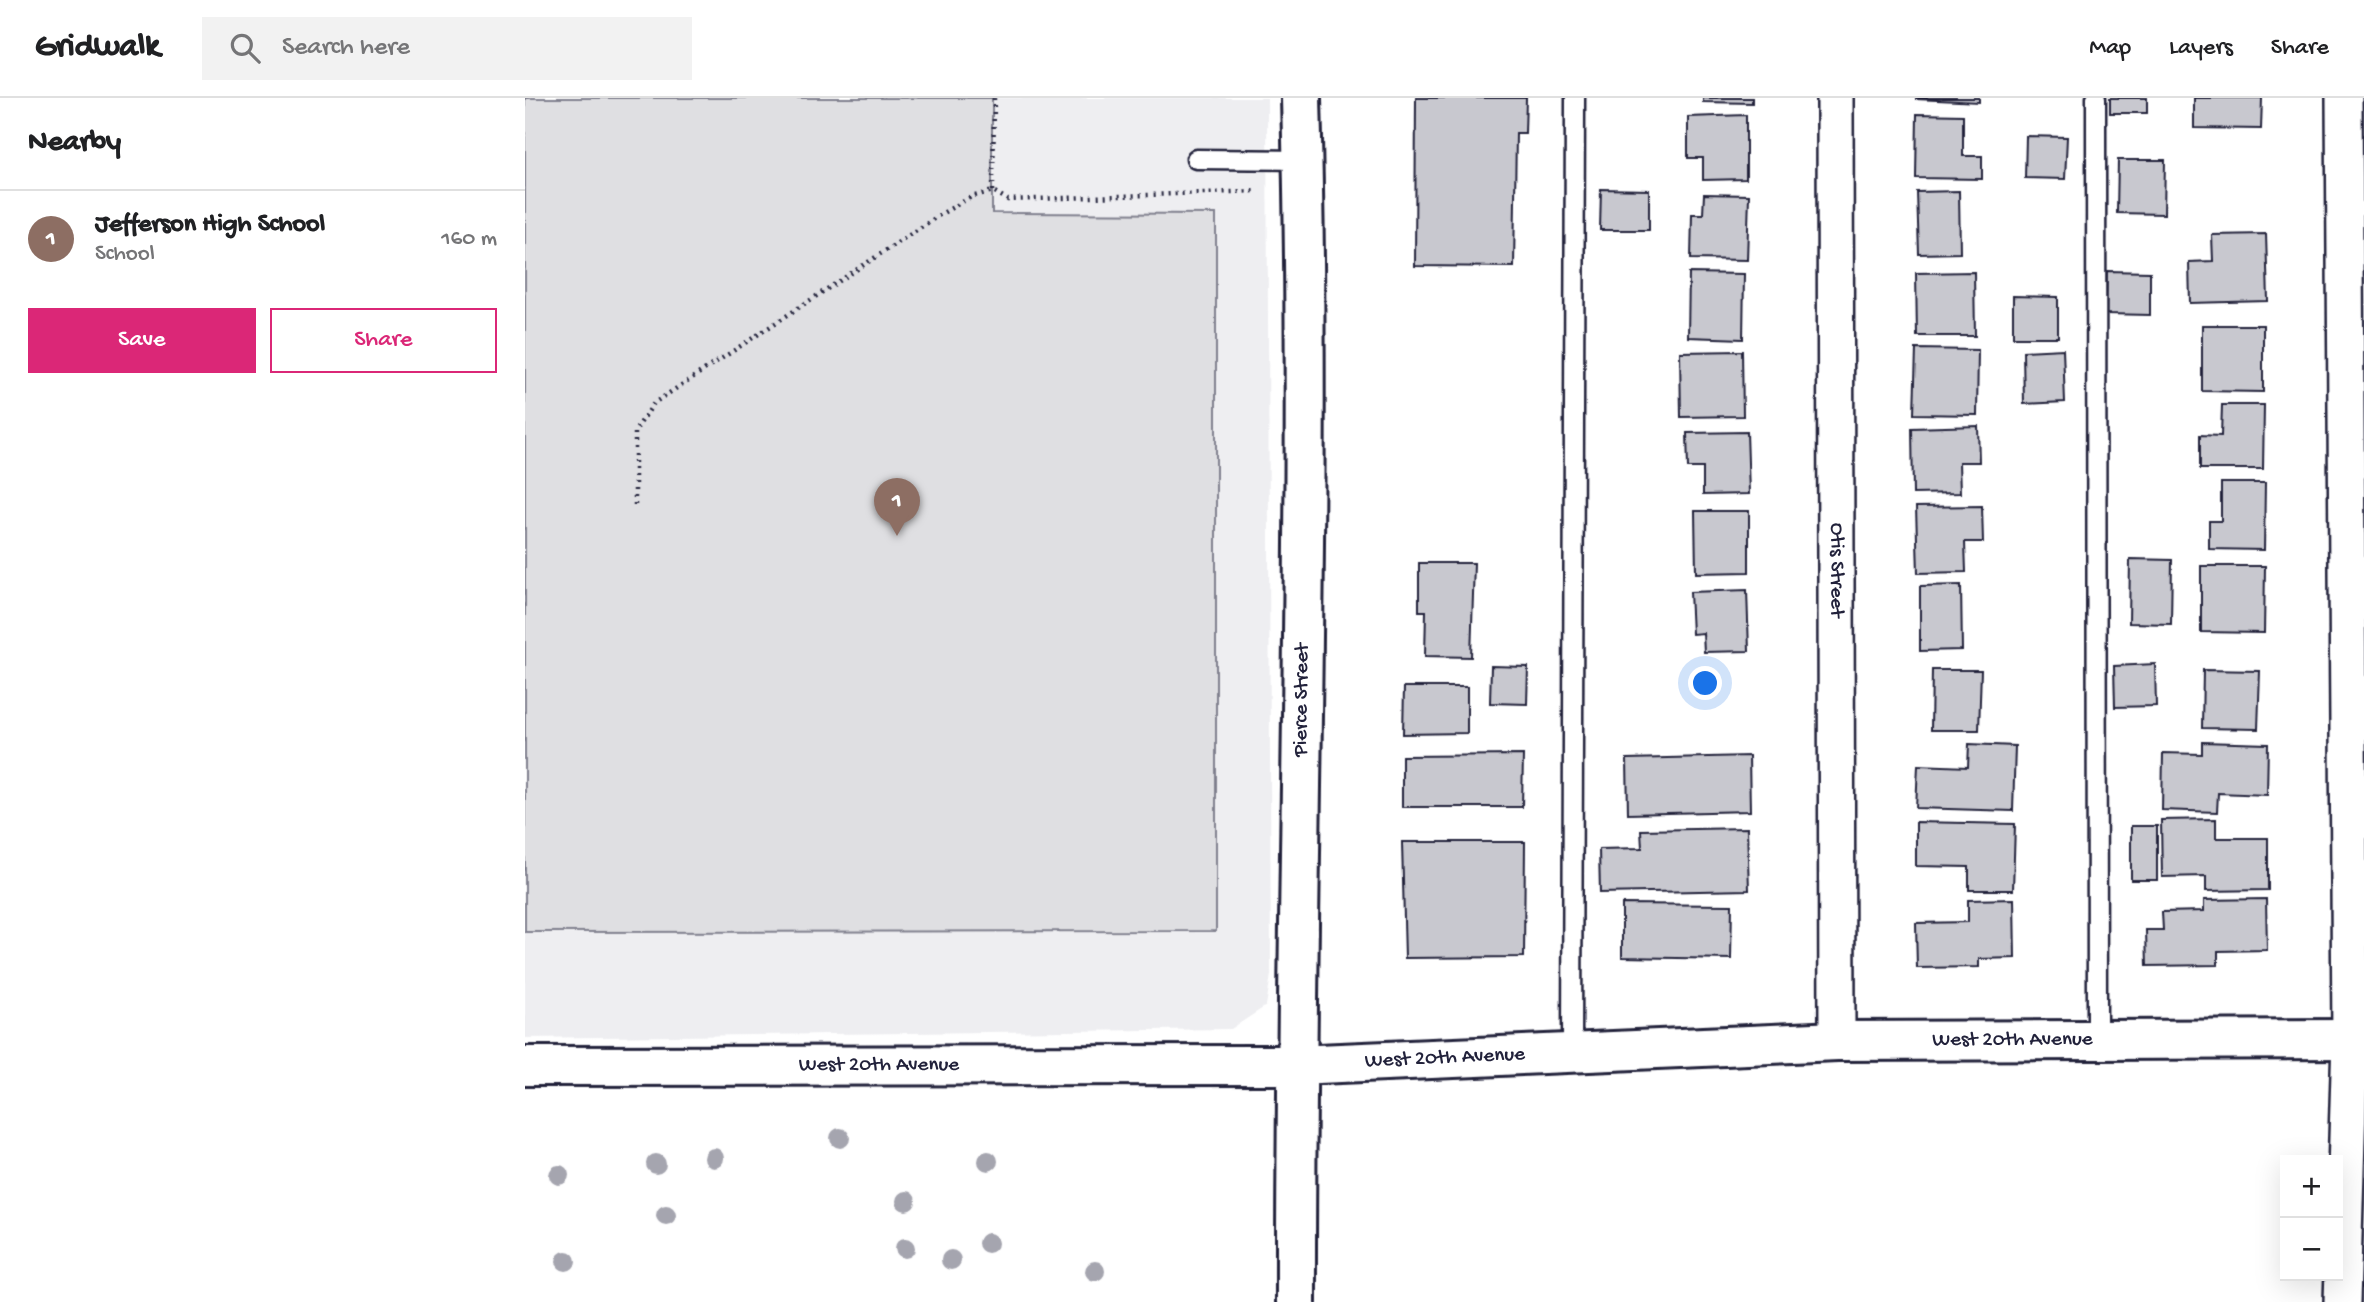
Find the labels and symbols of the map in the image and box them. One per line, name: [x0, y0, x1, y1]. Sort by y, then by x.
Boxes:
pin: 1: [874, 478, 920, 536]
street label: Otis Street: [1823, 523, 1849, 620]
street label: Pierce Street: [1289, 641, 1316, 758]
your location: [1688, 666, 1722, 700]
street label: West 20th Avenue: [1932, 1028, 2094, 1053]
street label: West 20th Avenue: [1364, 1042, 1527, 1074]
street label: West 20th Avenue: [799, 1053, 960, 1078]

